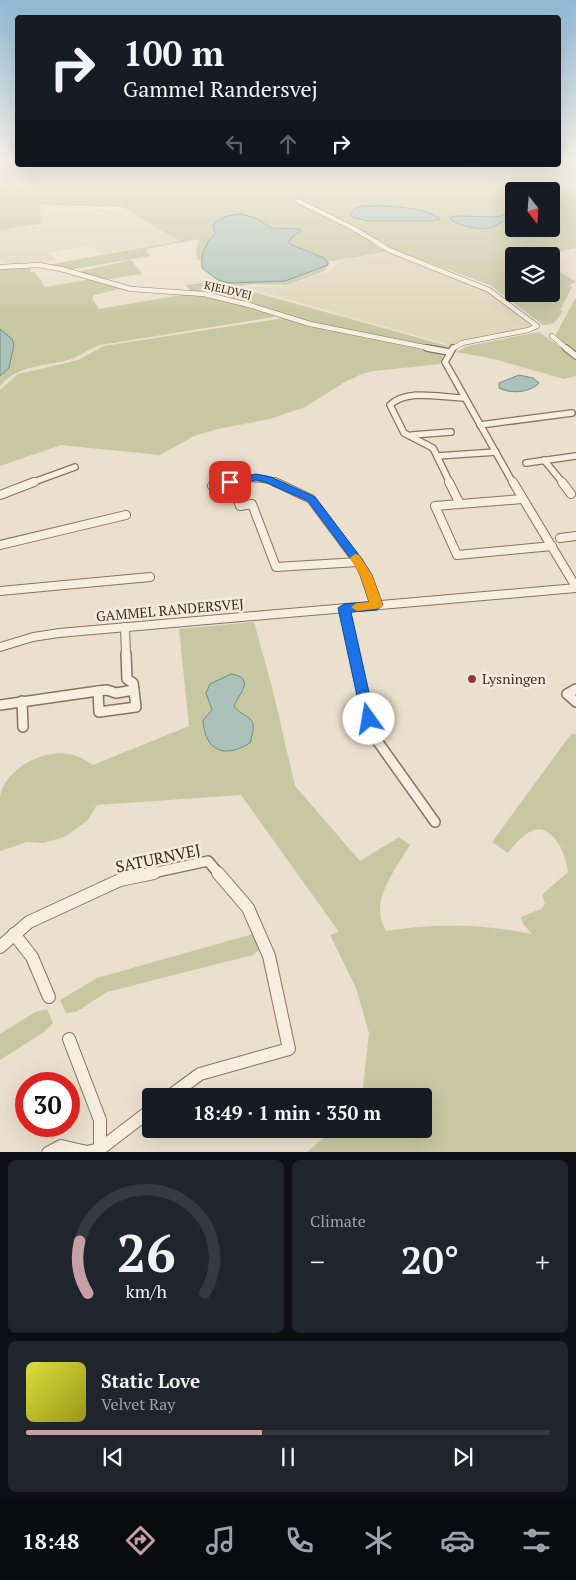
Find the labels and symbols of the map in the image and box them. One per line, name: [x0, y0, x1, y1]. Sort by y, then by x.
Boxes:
north arrow: [505, 182, 560, 238]
street label: KJELDVEJ: [203, 278, 253, 302]
pin: [209, 461, 251, 503]
street label: GAMMEL RANDERSVEJ: [95, 594, 245, 625]
place label: Lysningen: [482, 669, 546, 688]
marker: Lysningen: [466, 673, 478, 685]
position arrow: [342, 692, 394, 744]
street label: SATURNVEJ: [113, 838, 203, 878]
speed limit sign: 30: [15, 1072, 80, 1137]

